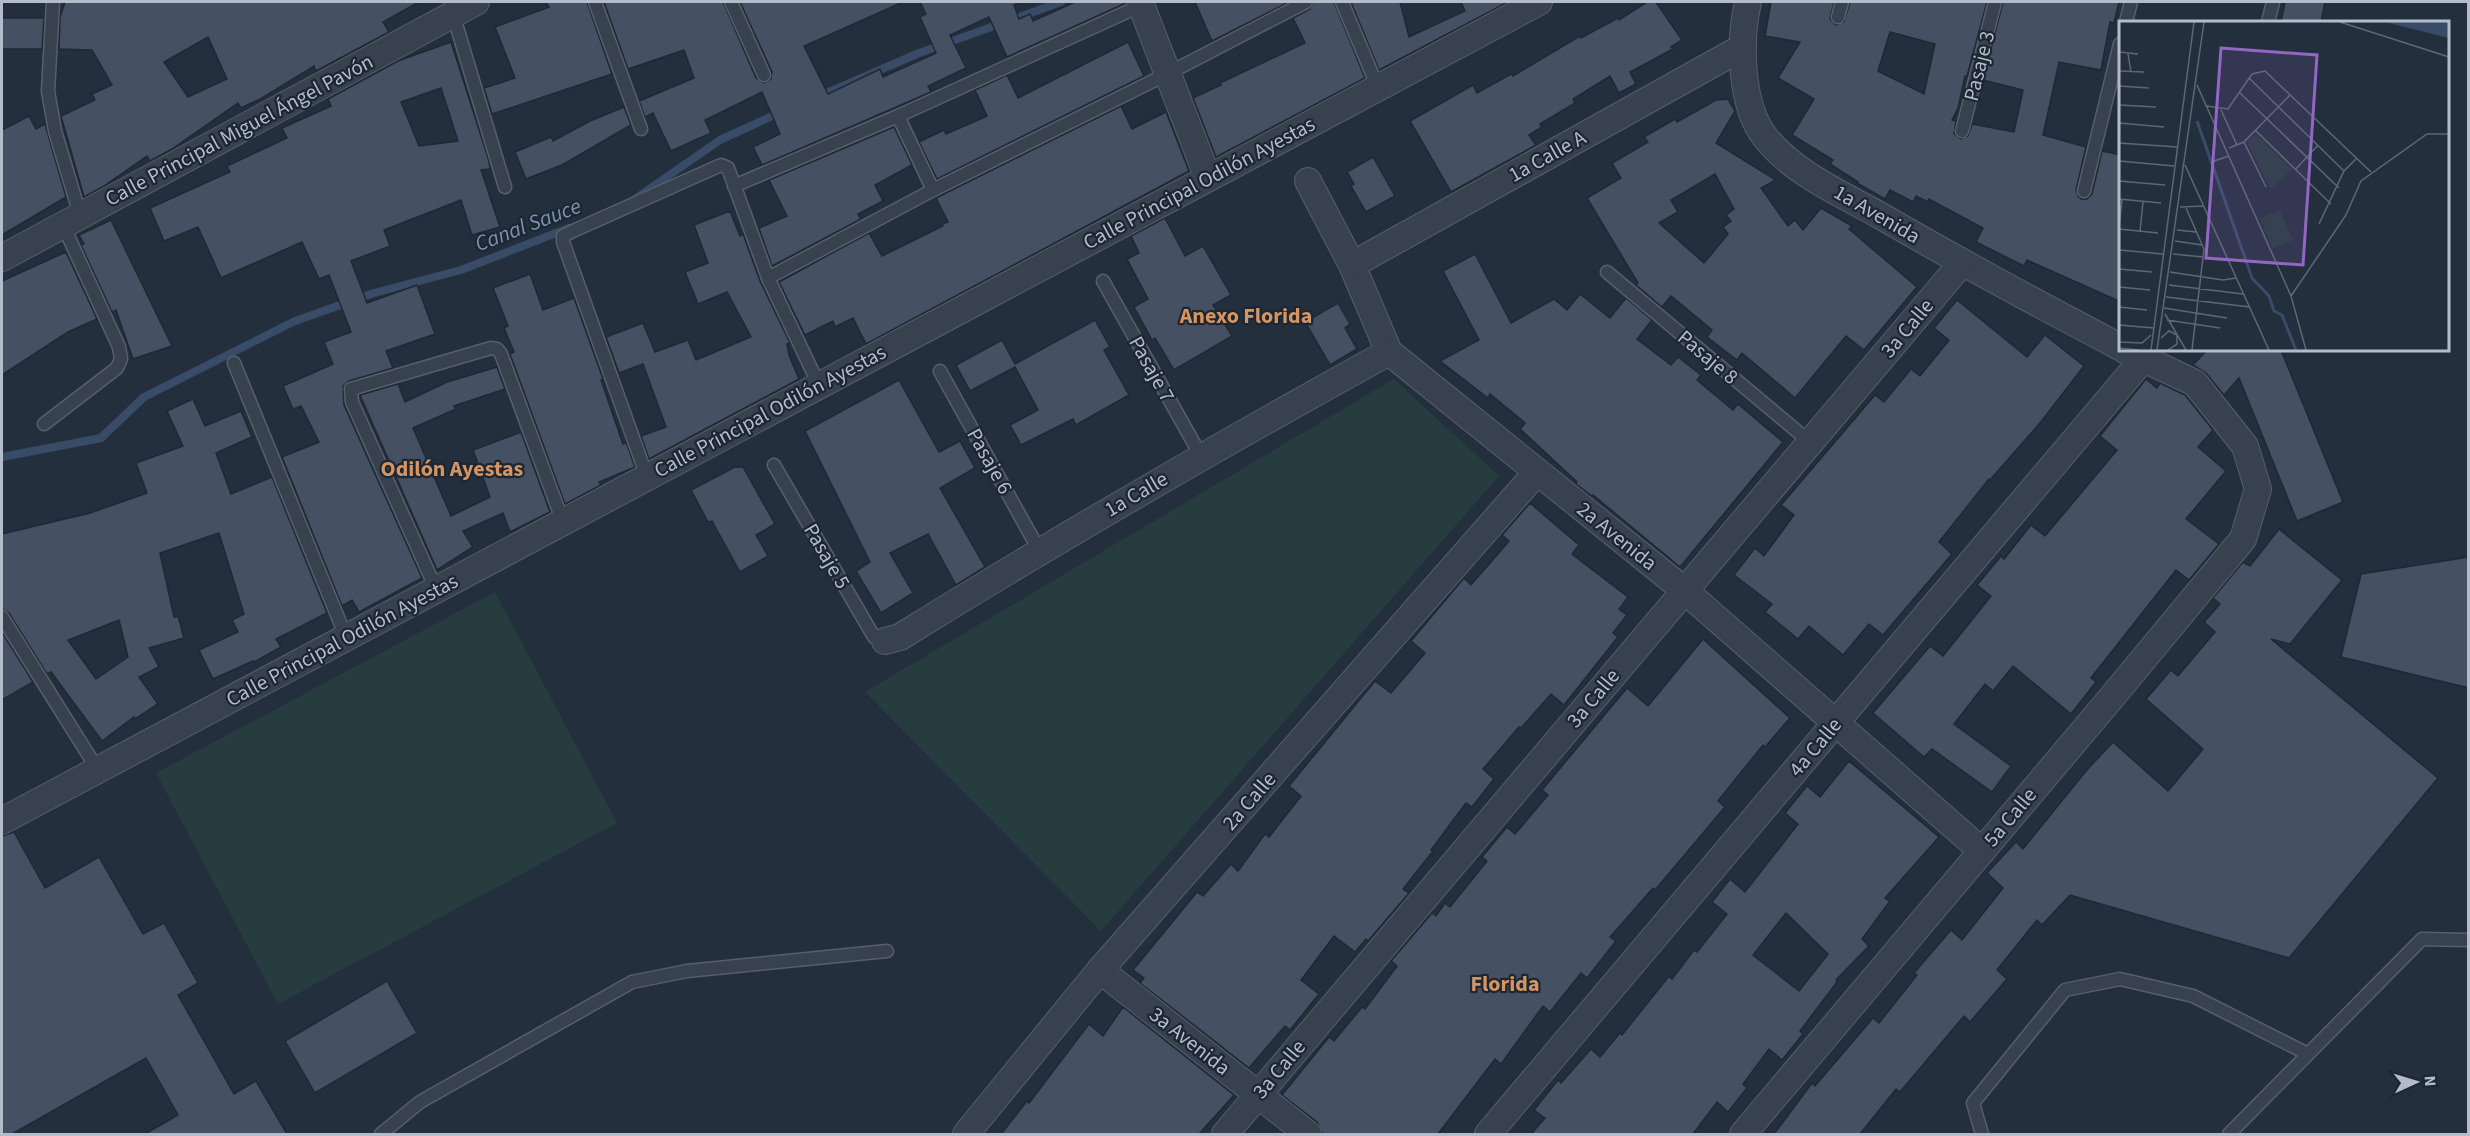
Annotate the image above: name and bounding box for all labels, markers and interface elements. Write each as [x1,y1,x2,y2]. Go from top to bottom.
inset map [2119,21,2449,351]
street label: Pasaje 3 [1956,28,2002,104]
street label: Calle Principal Miguel Ángel Pavón [100,46,378,214]
street label: Calle Principal Odilón Ayestas [1078,109,1321,257]
street label: 1a Calle A [1503,122,1592,190]
street label: 1a Avenida [1828,177,1926,251]
water label: Canal Sauce [470,190,586,260]
street label: 3a Calle [1873,292,1941,364]
district label: Anexo Florida [1179,300,1312,332]
street label: Pasaje 8 [1671,323,1745,391]
street label: Pasaje 7 [1122,331,1182,407]
street label: Calle Principal Odilón Ayestas [649,337,892,485]
street label: Pasaje 6 [960,423,1020,499]
district label: Odilón Ayestas [381,453,524,485]
street label: 1a Calle [1099,464,1173,524]
street label: 2a Avenida [1570,494,1664,578]
street label: Pasaje 5 [796,518,858,594]
street label: Calle Principal Odilón Ayestas [221,566,464,714]
street label: 3a Calle [1559,662,1627,734]
street label: 4a Calle [1781,711,1849,783]
street label: 2a Calle [1215,765,1283,837]
street label: 5a Calle [1976,781,2044,853]
district label: Florida [1470,968,1540,1000]
street label: 3a Avenida [1143,1000,1237,1082]
street label: 3a Calle [1245,1033,1313,1105]
north arrow [2386,1052,2446,1112]
text: N [2419,1075,2441,1087]

